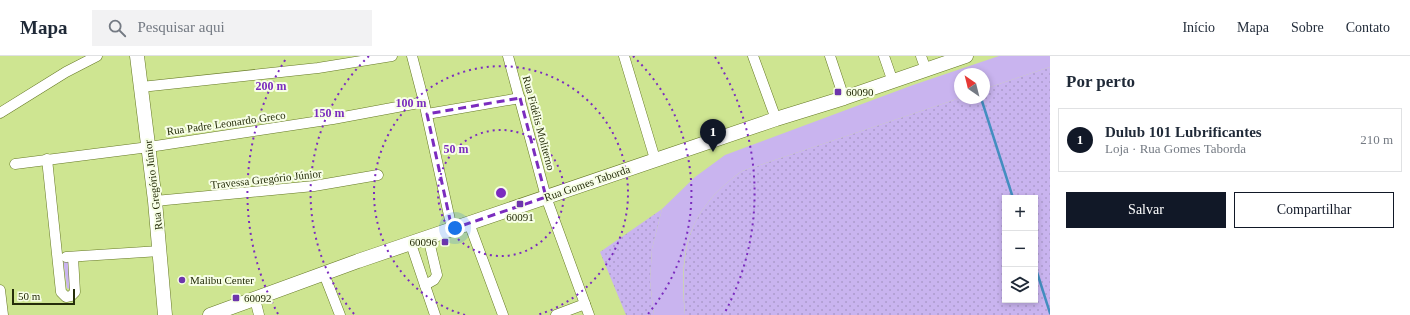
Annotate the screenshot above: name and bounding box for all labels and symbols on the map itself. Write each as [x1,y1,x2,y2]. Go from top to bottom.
north arrow [954,68,990,104]
street label: Rua Fidélis Moliterno [521,75,557,172]
text: 200 m [256,79,287,93]
place label: 60090 [846,86,874,98]
marker: 60090 [833,87,843,97]
text: 100 m [396,96,427,110]
text: 150 m [314,106,345,120]
street label: Rua Padre Leonardo Greco [166,109,287,137]
pin: 1 [700,119,726,152]
street label: Rua Gregório Júnior [141,139,164,231]
text: 50 m [444,142,469,156]
street label: Rua Gomes Taborda [542,163,632,203]
street label: Travessa Gregório Júnior [210,167,322,191]
centre of rings [494,186,508,200]
marker: 60091 [515,199,525,209]
place label: 60091 [506,211,534,223]
your location [445,218,465,238]
place label: 60096 [410,236,438,248]
marker: 60096 [440,237,450,247]
place label: Malibu Center [190,274,254,286]
marker: Malibu Center [177,275,187,285]
scale bar [12,287,75,306]
place label: 60092 [244,292,272,304]
marker: 60092 [231,293,241,303]

